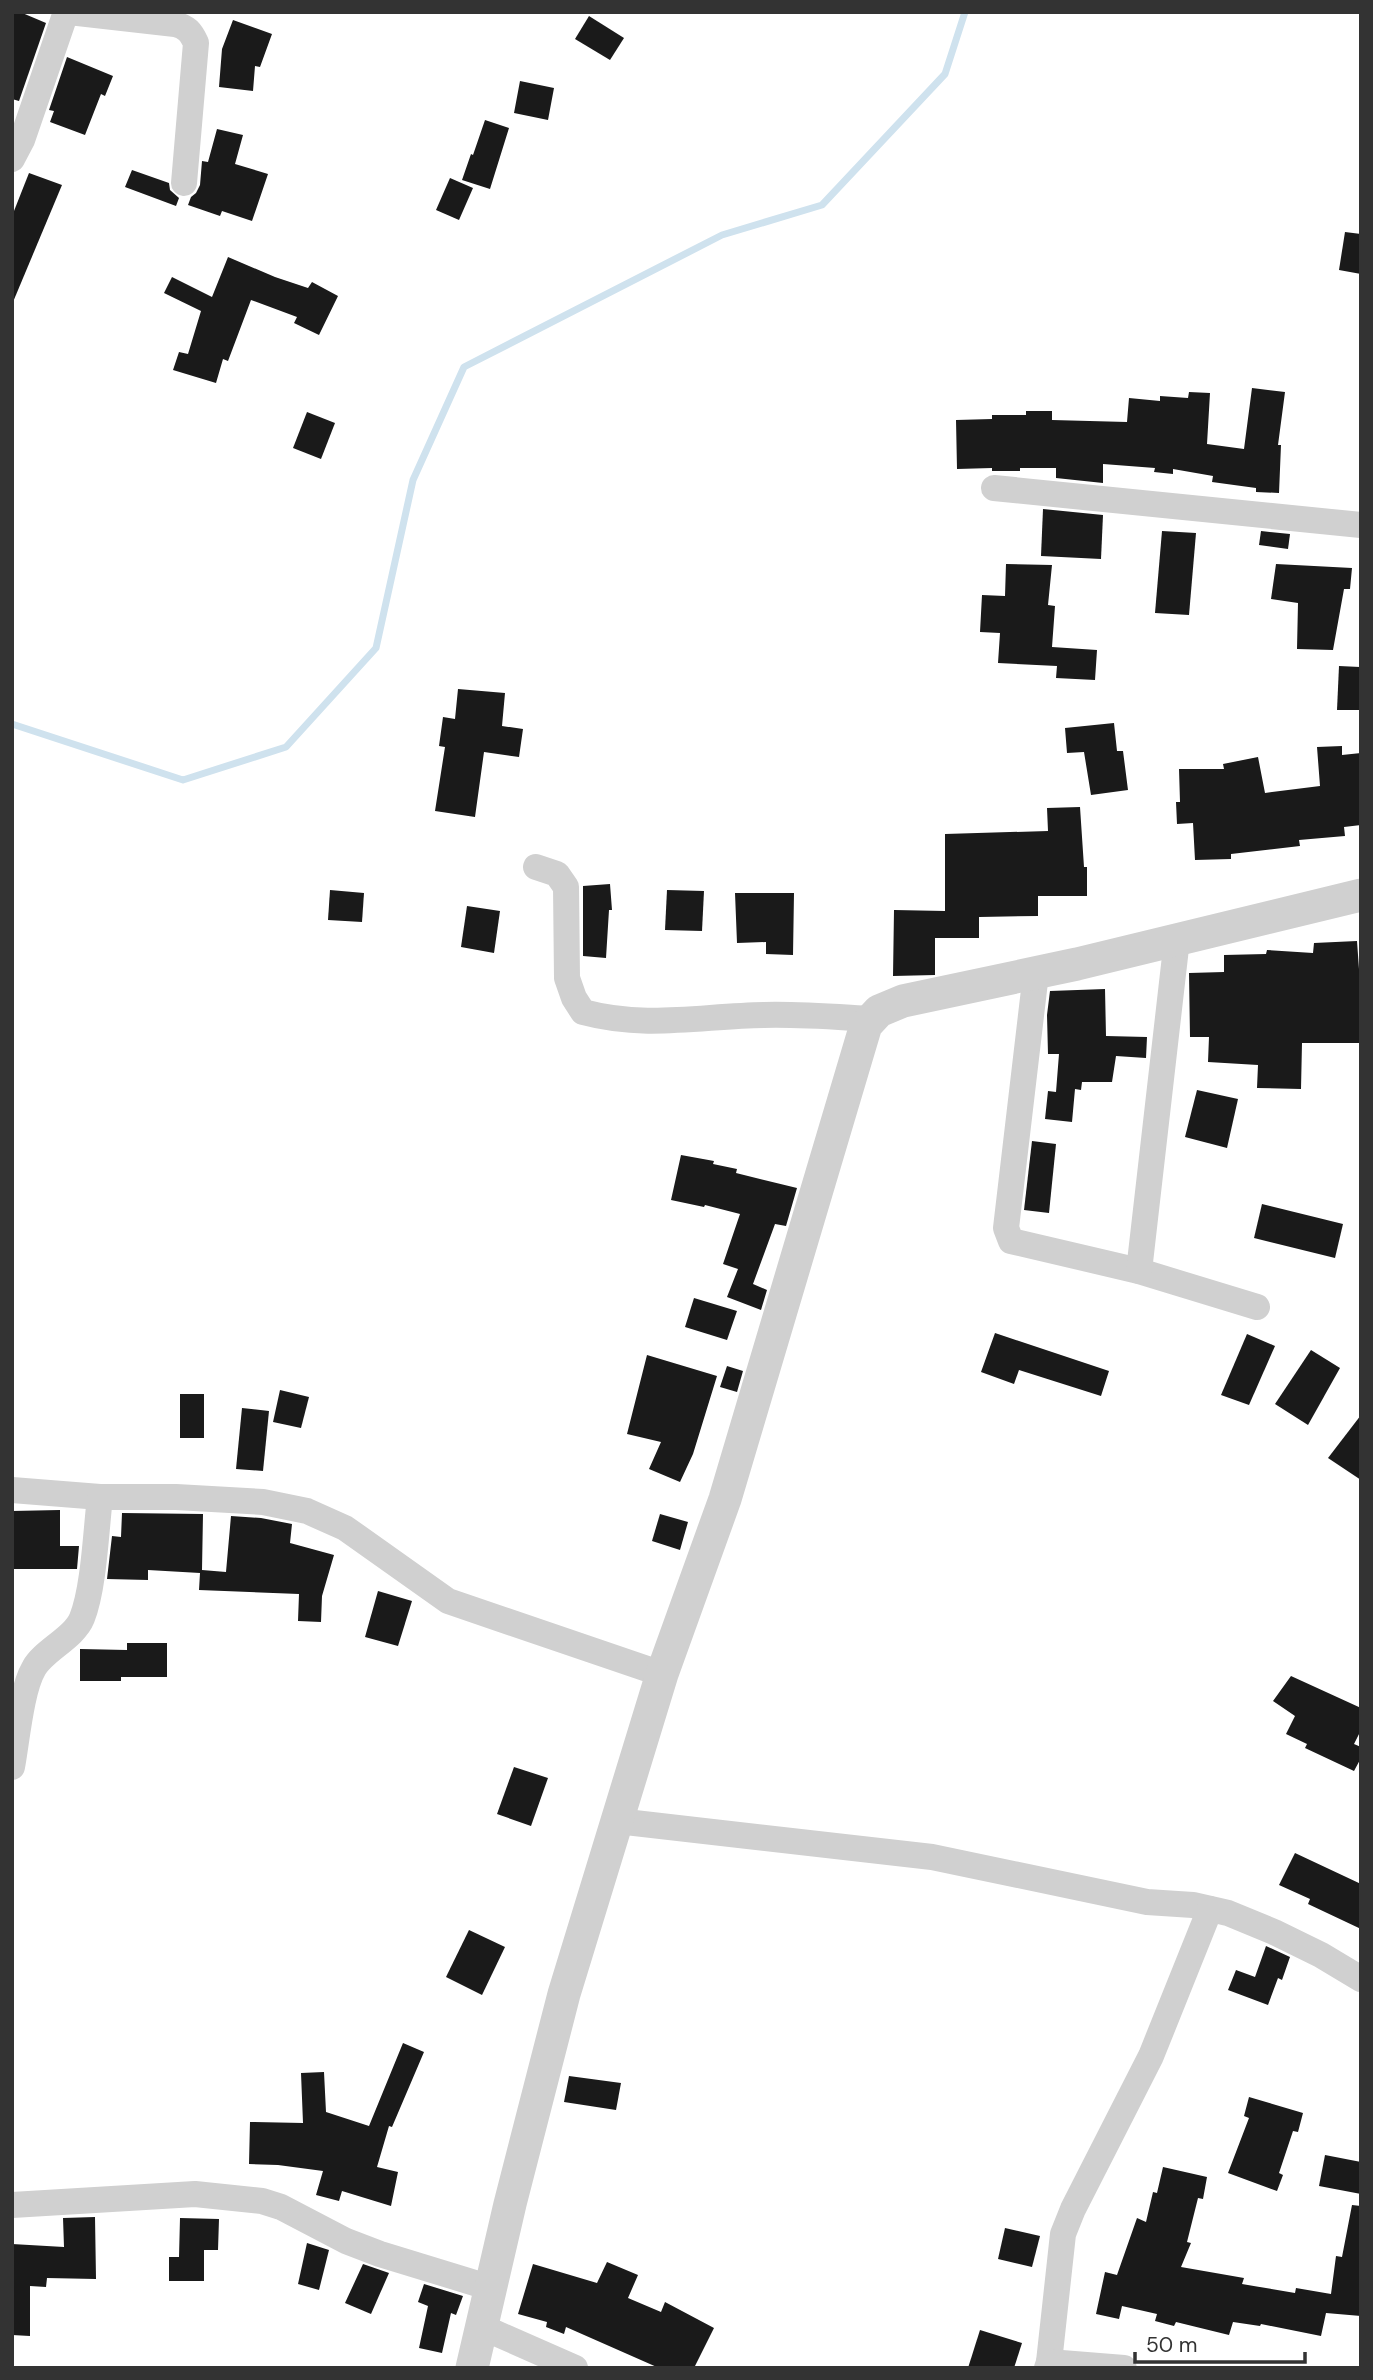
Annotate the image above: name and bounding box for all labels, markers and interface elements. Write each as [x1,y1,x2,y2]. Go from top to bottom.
scale bar [1135,2320,1305,2364]
text: 50 m [1146,2331,1197,2359]

